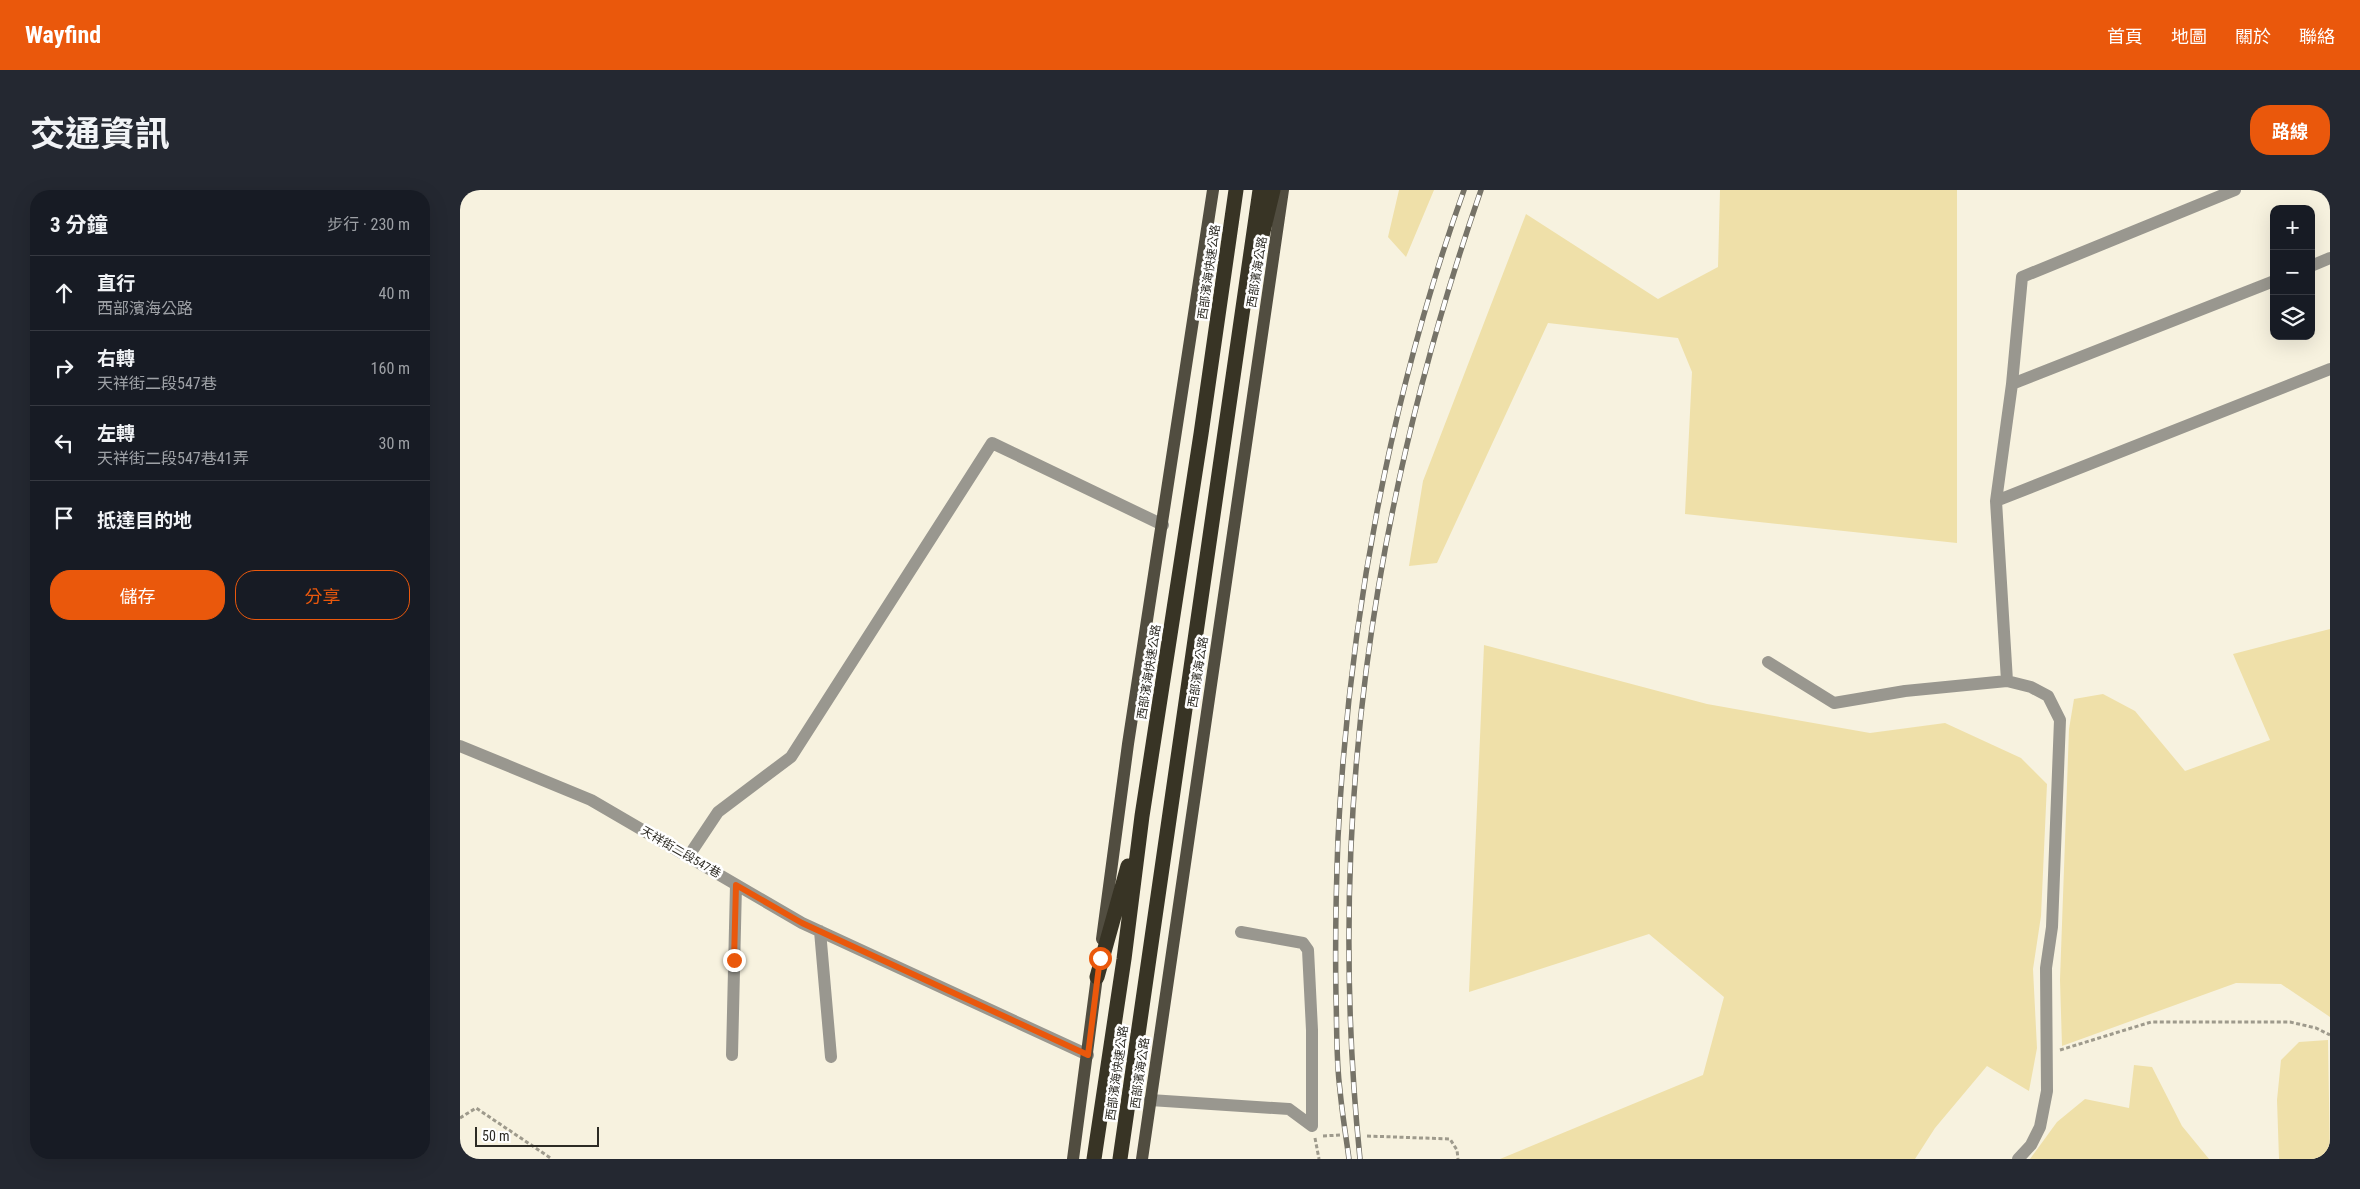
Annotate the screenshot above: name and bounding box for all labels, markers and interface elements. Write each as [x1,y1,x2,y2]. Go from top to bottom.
text: Wayfind [25,21,101,49]
text: 首頁 [2107,26,2143,47]
text: 地圖 [2171,26,2207,47]
text: 關於 [2235,26,2271,47]
text: 聯絡 [2299,26,2335,47]
button: 路線 [2250,105,2330,155]
text: 交通資訊 [30,114,170,155]
map controls [2270,205,2315,340]
button: + [2270,205,2315,250]
text: 3 分鐘 [50,213,107,237]
text: 步行 · 230 m [327,215,410,234]
street label: 西部濱海快速公路 [1195,223,1223,321]
street label: 西部濱海公路 [1244,235,1270,309]
button: − [2270,250,2315,295]
text: 直行 [97,272,135,295]
icon: ahead [50,279,78,307]
text: 40 m [378,284,410,303]
button: layers [2270,295,2315,340]
text: 西部濱海公路 [97,299,193,318]
text: 右轉 [97,347,135,370]
icon: right [50,354,78,382]
text: 160 m [371,359,410,378]
text: 天祥街二段547巷 [97,374,217,393]
text: 左轉 [97,422,135,445]
icon: left [50,429,78,457]
text: 30 m [378,434,410,453]
text: 天祥街二段547巷41弄 [97,449,249,468]
icon: arrive [50,504,78,532]
text: 抵達目的地 [97,509,192,532]
button: 儲存 [50,570,225,620]
button: 分享 [235,570,410,620]
street label: 西部濱海快速公路 [1135,623,1163,721]
street label: 西部濱海公路 [1185,635,1211,709]
street label: 天祥街二段547巷 [639,823,723,881]
route start [1089,947,1112,970]
route end [723,949,746,972]
street label: 西部濱海快速公路 [1103,1024,1131,1122]
street label: 西部濱海公路 [1128,1036,1152,1110]
scale bar [475,1124,599,1147]
text: 50 m [482,1128,510,1144]

